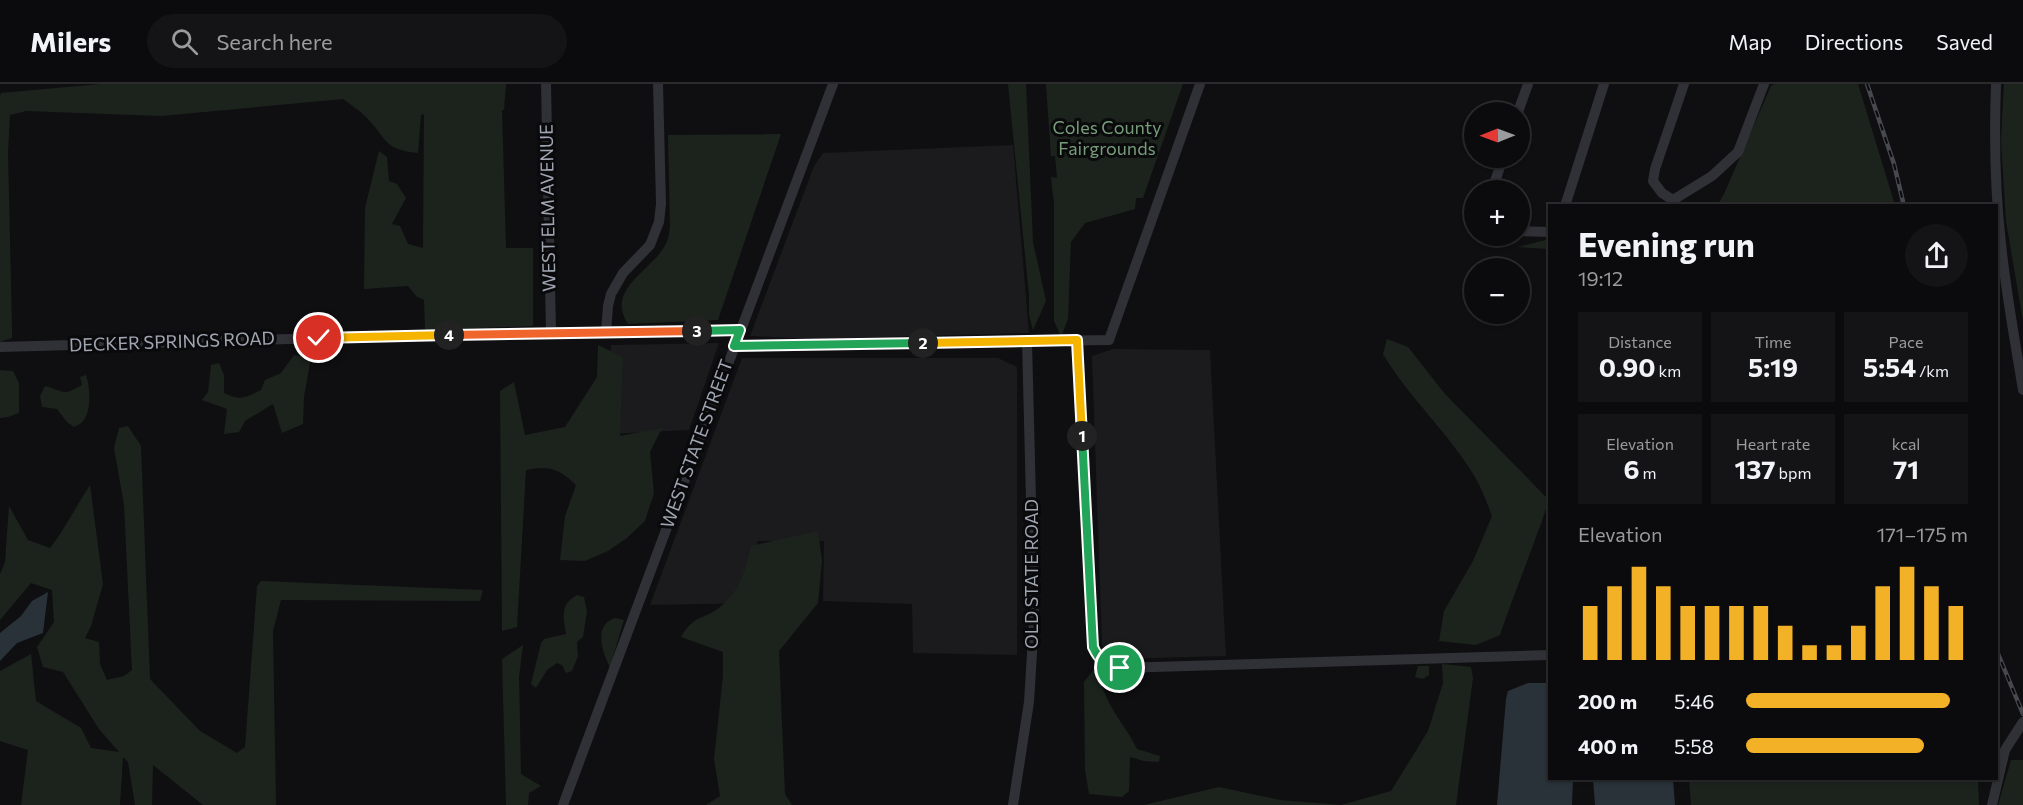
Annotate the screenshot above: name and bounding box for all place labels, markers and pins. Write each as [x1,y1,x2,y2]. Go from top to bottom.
pin [293,312,344,363]
pin: 3 [682,316,712,346]
pin: 4 [434,320,464,350]
pin: 2 [908,328,938,358]
pin: 1 [1067,421,1097,451]
pin [1094,642,1145,693]

